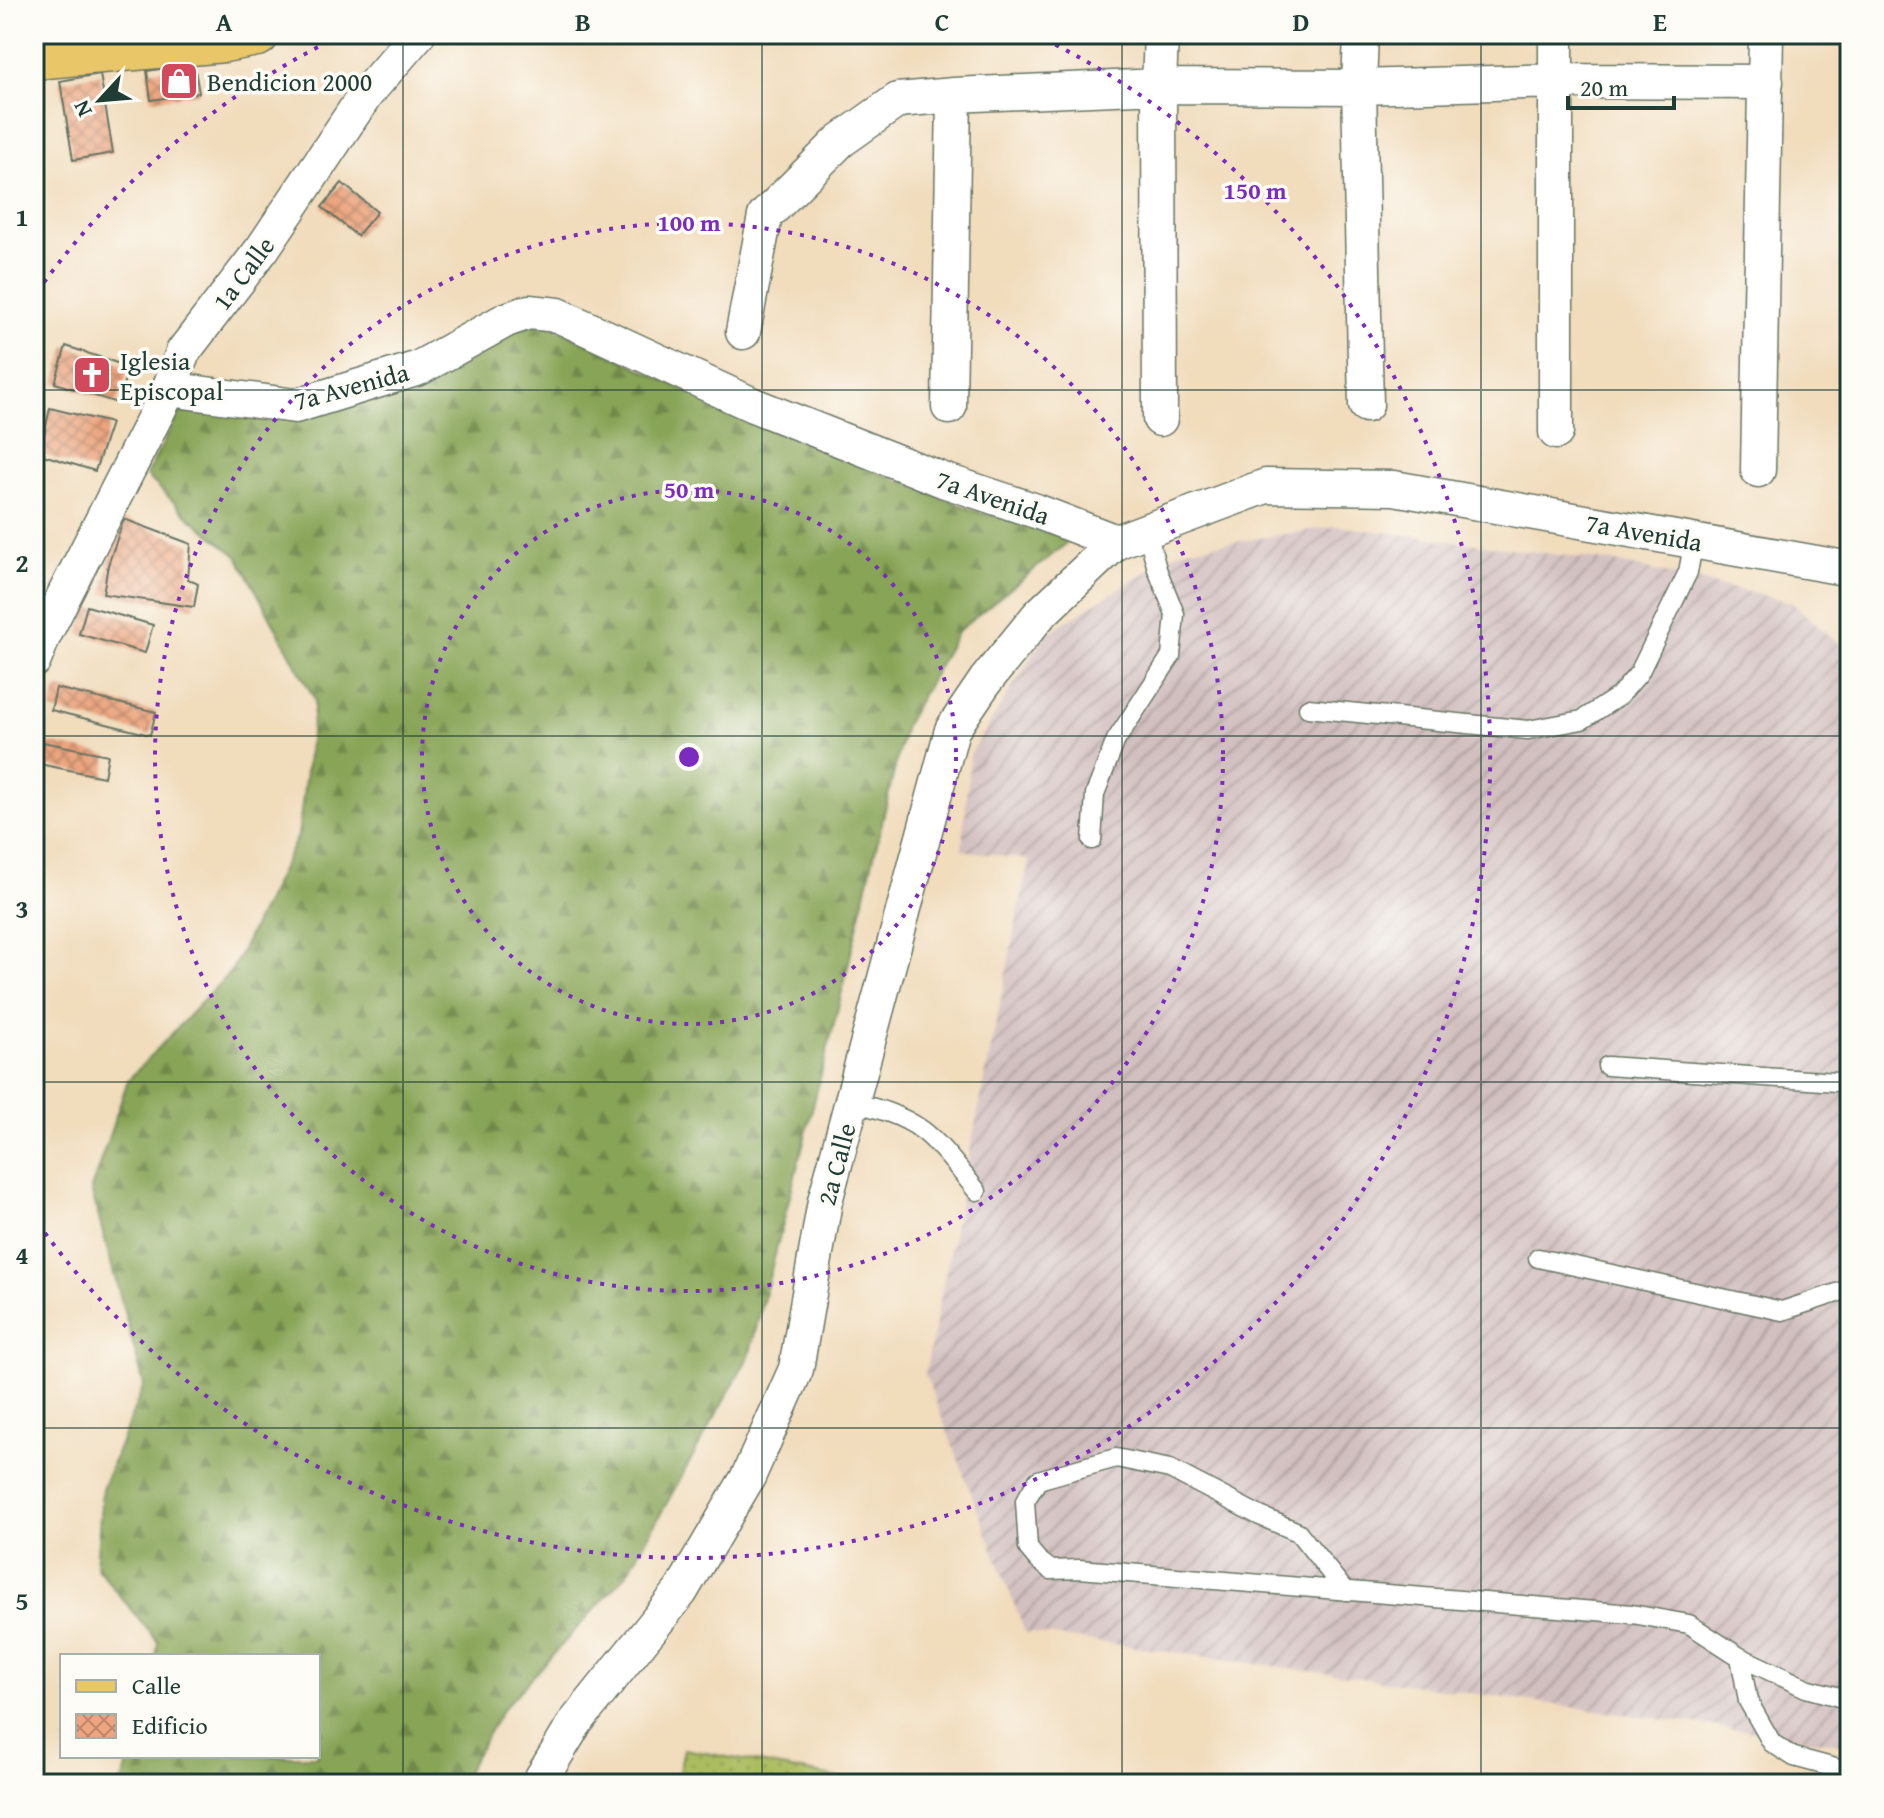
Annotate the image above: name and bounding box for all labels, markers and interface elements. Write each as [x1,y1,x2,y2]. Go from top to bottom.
text: A [216,2,233,41]
text: B [575,2,591,41]
text: C [935,2,949,41]
text: D [1293,2,1309,41]
text: E [1653,2,1667,41]
north arrow [60,60,140,140]
shop icon: Bendicion 2000 [158,60,200,102]
scale bar [1568,60,1674,110]
place label: Bendicion 2000 [207,62,372,101]
text: 20 m [1580,70,1628,105]
text: N [64,95,100,122]
text: 150 m [1223,173,1287,208]
text: 1 [15,197,29,236]
text: 100 m [657,205,721,240]
street label: 1a Calle [202,228,284,318]
place label: Iglesia Episcopal [120,341,223,410]
street label: 7a Avenida [289,352,414,420]
church icon: Iglesia Episcopal [71,354,113,396]
street label: 7a Avenida [931,459,1056,535]
text: 50 m [664,472,715,507]
street label: 7a Avenida [1583,503,1706,562]
text: 2 [15,543,29,582]
centre of rings [675,743,703,771]
text: 3 [15,889,29,928]
street label: 2a Calle [806,1118,866,1210]
text: 4 [15,1235,29,1274]
text: 5 [15,1581,29,1620]
legend [60,1654,320,1758]
text: Calle [132,1668,181,1703]
text: Edificio [132,1708,208,1743]

